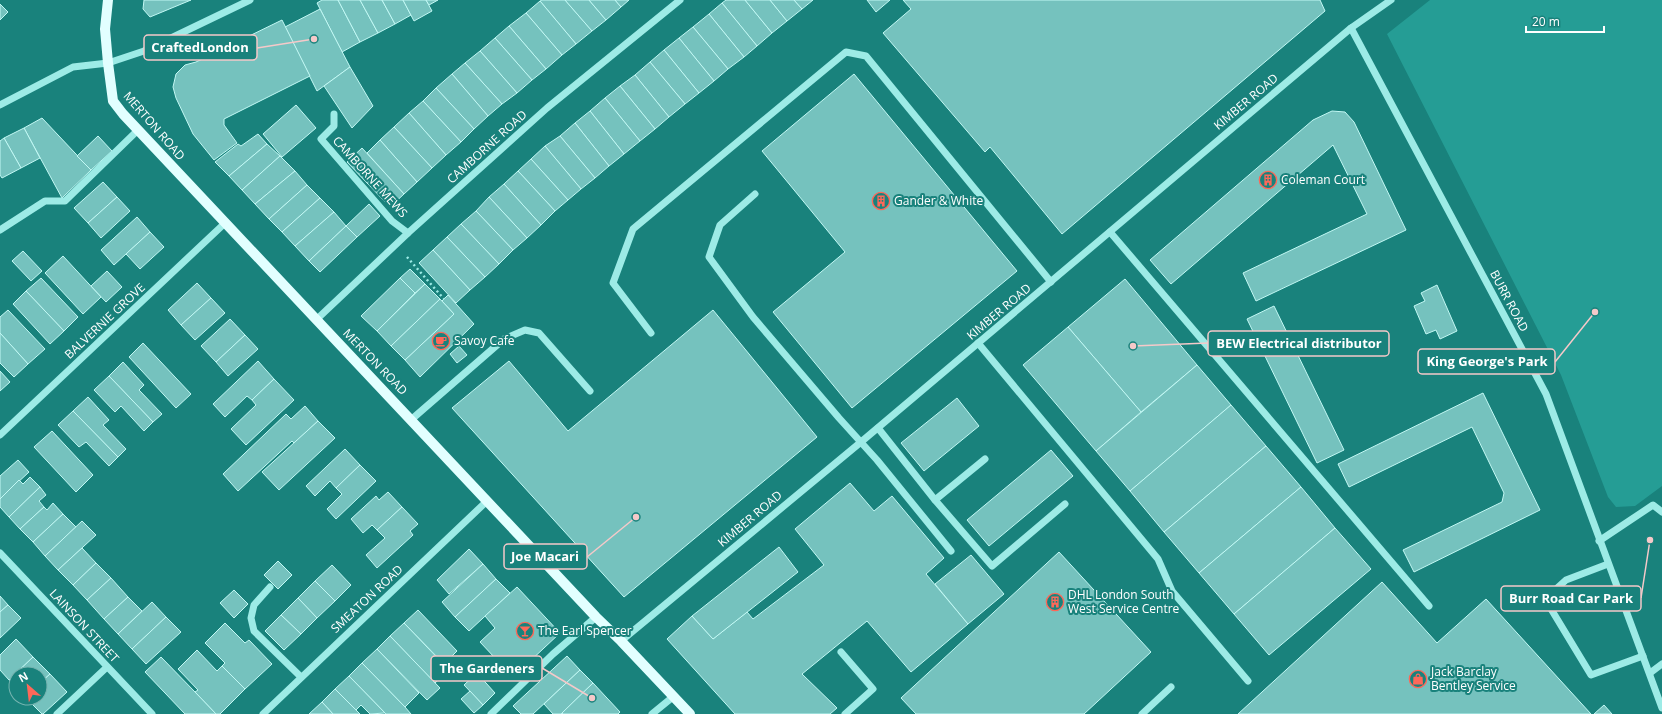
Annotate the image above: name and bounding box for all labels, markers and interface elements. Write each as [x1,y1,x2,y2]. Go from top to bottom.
scale bar [1526,8,1604,34]
text: 20 m [1532,13,1560,30]
callout: CraftedLondon [144,35,257,60]
text: CraftedLondon [151,38,249,56]
street label: KIMBER ROAD [1210,70,1282,134]
street label: MERTON ROAD [120,88,189,164]
street label: CAMBORNE ROAD [443,106,530,187]
street label: CAMBORNE MEWS [329,132,412,221]
building icon: Coleman Court [1258,170,1278,190]
place label: Coleman Court [1281,171,1365,188]
building icon: Gander & White [871,191,891,211]
place label: Gander & White [894,192,983,209]
street label: BURR ROAD [1486,267,1533,335]
street label: BALVERNIE GROVE [61,279,149,362]
street label: KIMBER ROAD [963,280,1035,344]
street label: MERTON ROAD [339,325,411,398]
cafe icon: Savoy Cafe [431,331,451,351]
callout: BEW Electrical distributor [1208,331,1389,356]
place label: Savoy Cafe [454,332,515,349]
text: BEW Electrical distributor [1216,334,1382,352]
callout: King George's Park [1418,349,1555,374]
text: King George's Park [1426,352,1549,370]
street label: KIMBER ROAD [714,487,786,551]
callout: Joe Macari [504,544,587,569]
text: Joe Macari [510,547,579,565]
street label: SMEATON ROAD [327,561,406,636]
street label: LAINSON STREET [46,585,123,666]
place label: DHL London South West Service Centre [1068,586,1180,617]
callout: Burr Road Car Park [1501,586,1641,611]
text: Burr Road Car Park [1509,589,1634,607]
building icon: DHL London South West Service Centre [1045,592,1065,612]
bar icon: The Earl Spencer [515,621,535,641]
place label: The Earl Spencer [538,622,632,639]
callout: The Gardeners [431,656,542,681]
text: The Gardeners [440,659,534,677]
place label: Jack Barclay Bentley Service [1430,663,1516,694]
north arrow [8,666,48,706]
text: N [16,668,31,685]
shop icon: Jack Barclay Bentley Service [1408,669,1428,689]

